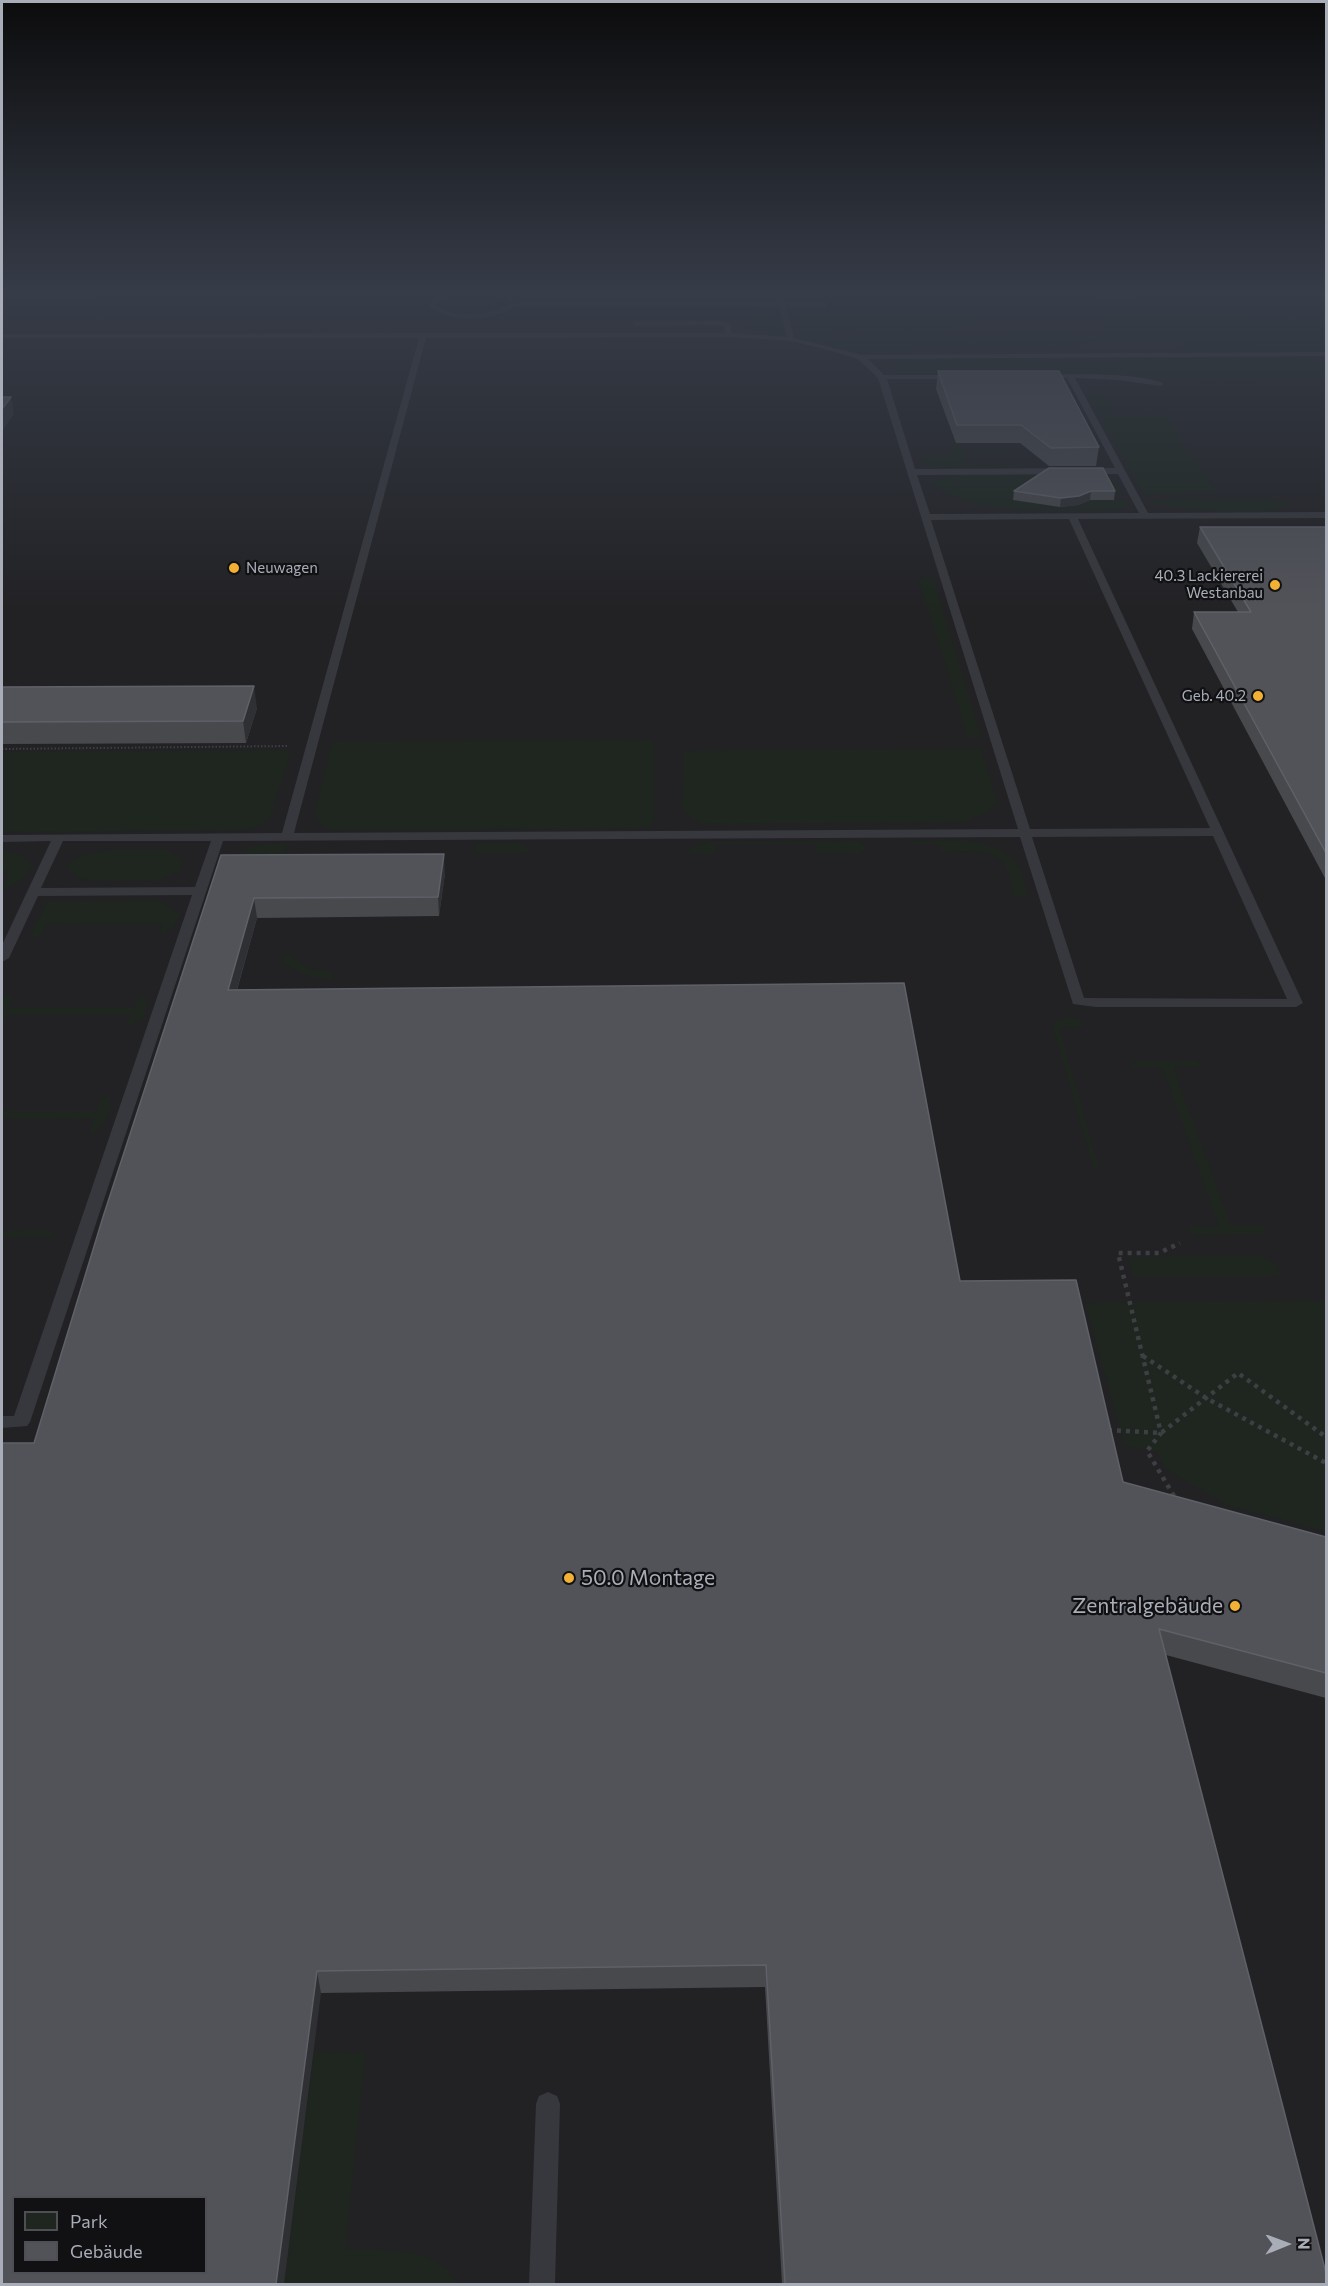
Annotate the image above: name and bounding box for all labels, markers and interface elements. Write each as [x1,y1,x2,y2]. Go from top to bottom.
place label: Neuwagen [246,559,318,577]
marker: Neuwagen [227,561,241,575]
place label: 40.3 Lackiererei Westanbau [1155,567,1263,602]
marker: 40.3 Lackiererei Westanbau [1268,578,1282,592]
place label: Geb. 40.2 [1182,687,1246,705]
marker: Geb. 40.2 [1251,689,1265,703]
place label: 50.0 Montage [581,1565,715,1591]
marker: 50.0 Montage [562,1571,576,1585]
place label: Zentralgebäude [1072,1593,1223,1619]
marker: Zentralgebäude [1228,1599,1242,1613]
legend [12,2196,207,2274]
text: Park [70,2210,108,2232]
north arrow [1256,2214,1316,2274]
text: N [1295,2238,1314,2250]
text: Gebäude [70,2240,143,2262]

